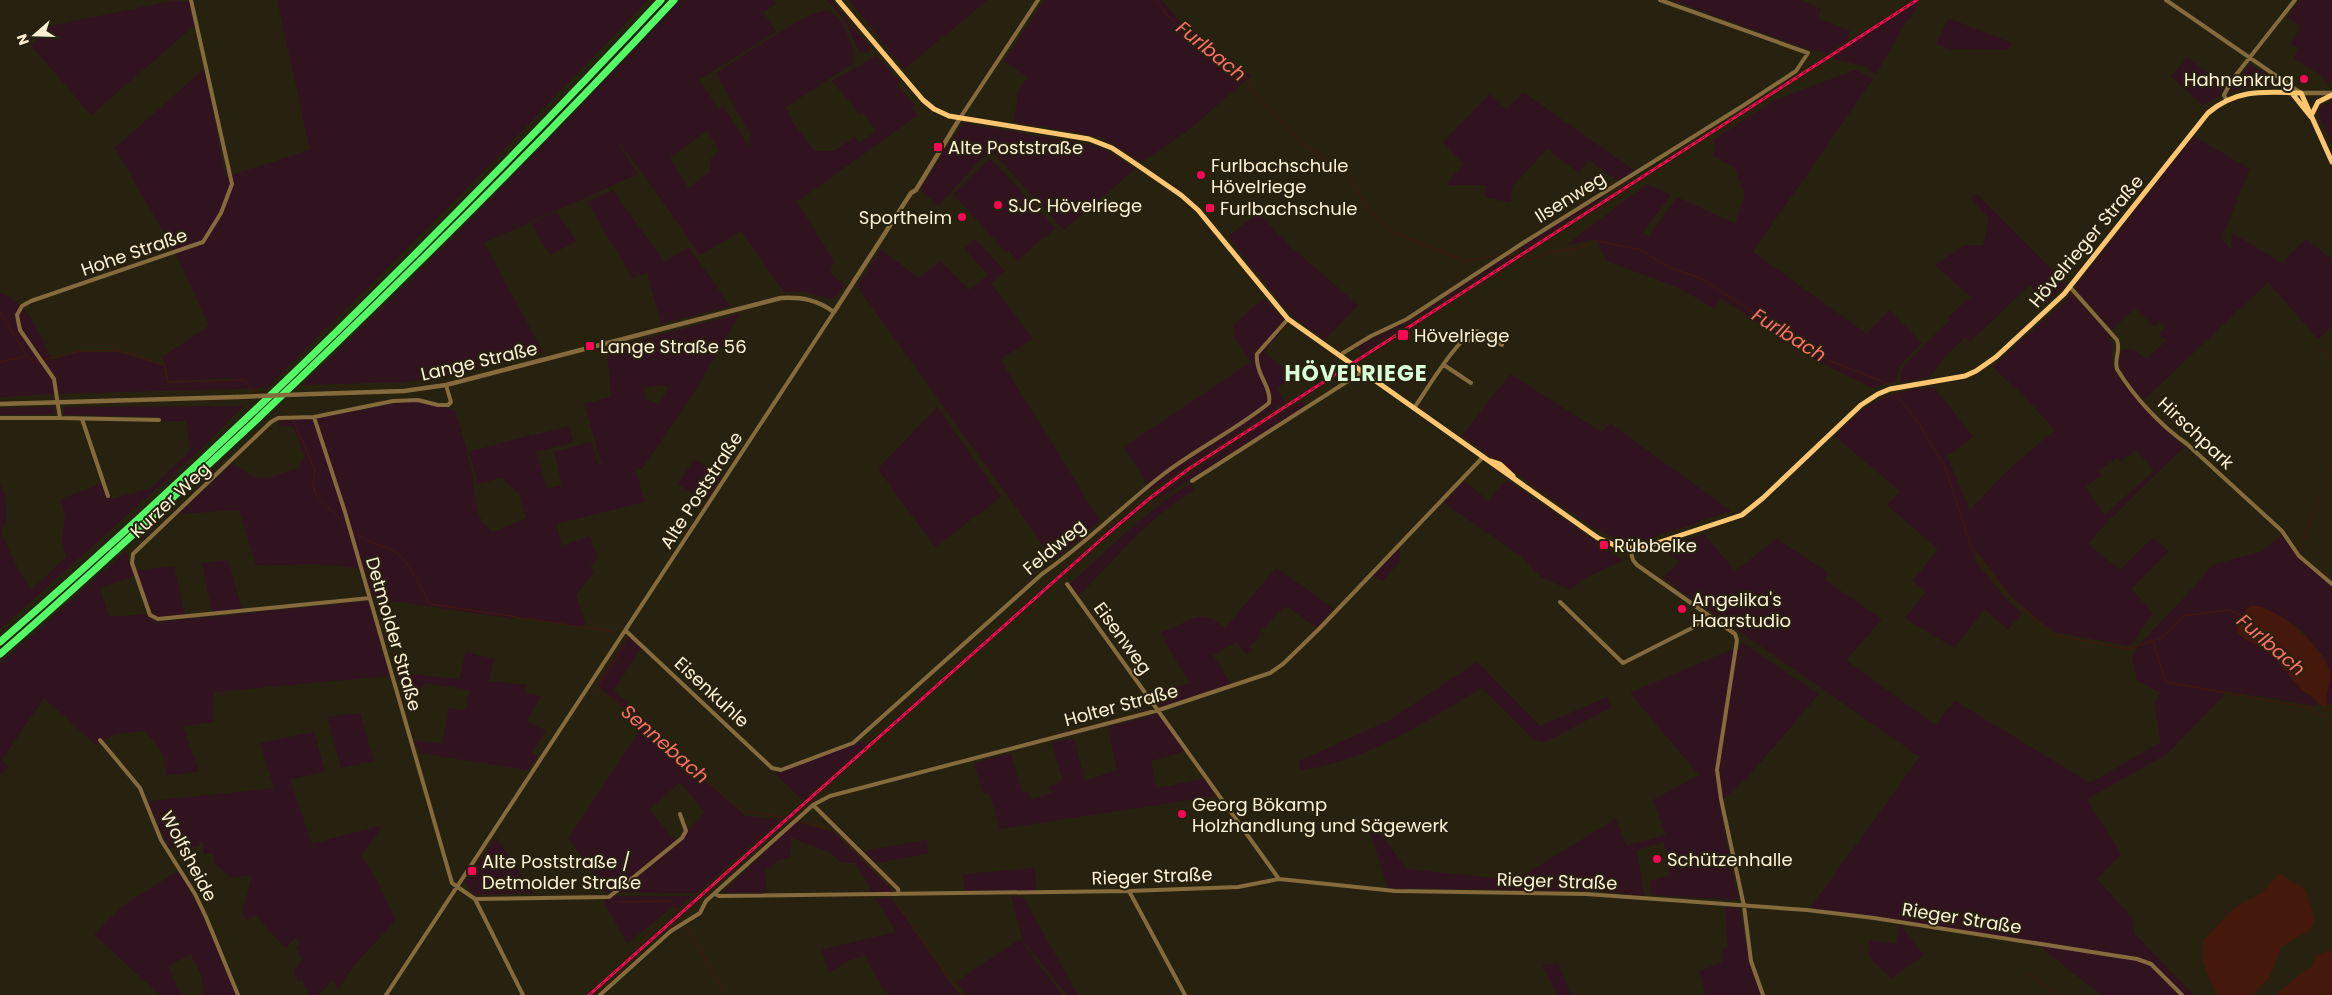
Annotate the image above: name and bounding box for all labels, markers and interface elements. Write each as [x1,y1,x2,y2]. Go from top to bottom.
north arrow [10,10,60,60]
water label: Furlbach [1170,14,1252,88]
text: N [12,31,34,48]
place label: Hahnenkrug [2184,67,2294,92]
marker: Hahnenkrug [2298,73,2310,85]
place label: Alte Poststraße [948,135,1083,160]
marker: Alte Poststraße [932,141,944,153]
place label: Furlbachschule Hövelriege [1211,153,1348,199]
street label: Ilsenweg [1530,165,1610,229]
marker: Furlbachschule Hövelriege [1195,169,1207,181]
street label: Hövelrieger Straße [2023,169,2149,313]
place label: SJC Hövelriege [1008,193,1142,218]
place label: Furlbachschule [1220,196,1357,221]
marker: SJC Hövelriege [992,199,1004,211]
marker: Furlbachschule [1204,202,1216,214]
place label: Sportheim [859,205,952,230]
marker: Sportheim [956,211,968,223]
street label: Hohe Straße [78,222,190,282]
water label: Furlbach [1747,302,1831,368]
place label: Hövelriege [1414,323,1509,348]
marker: Hövelriege [1396,328,1410,342]
place label: Lange Straße 56 [600,334,747,359]
street label: Lange Straße [418,335,540,387]
marker: Lange Straße 56 [584,340,596,352]
district label: HÖVELRIEGE [1284,358,1428,389]
street label: Hirschpark [2152,391,2240,475]
street label: Alte Poststraße [654,426,748,554]
street label: Kurzer Weg [125,456,215,544]
street label: Feldweg [1017,513,1091,581]
place label: Rübbelke [1614,533,1697,558]
marker: Rübbelke [1598,539,1610,551]
street label: Detmolder Straße [360,554,428,714]
place label: Angelika's Haarstudio [1692,587,1791,633]
street label: Eisenweg [1088,597,1158,679]
marker: Angelika's Haarstudio [1676,603,1688,615]
water label: Furlbach [2231,608,2311,682]
street label: Eisenkuhle [669,651,755,733]
street label: Holter Straße [1061,678,1181,732]
water label: Sennebach [615,698,715,790]
place label: Georg Bökamp Holzhandlung und Sägewerk [1192,792,1449,838]
street label: Wolfsheide [155,806,223,906]
marker: Georg Bökamp Holzhandlung und Sägewerk [1176,808,1188,820]
place label: Schützenhalle [1667,847,1793,872]
place label: Alte Poststraße / Detmolder Straße [482,849,641,895]
marker: Schützenhalle [1651,853,1663,865]
street label: Rieger Straße [1091,861,1213,891]
marker: Alte Poststraße / Detmolder Straße [466,865,478,877]
street label: Rieger Straße [1496,866,1618,896]
street label: Rieger Straße [1900,896,2024,940]

